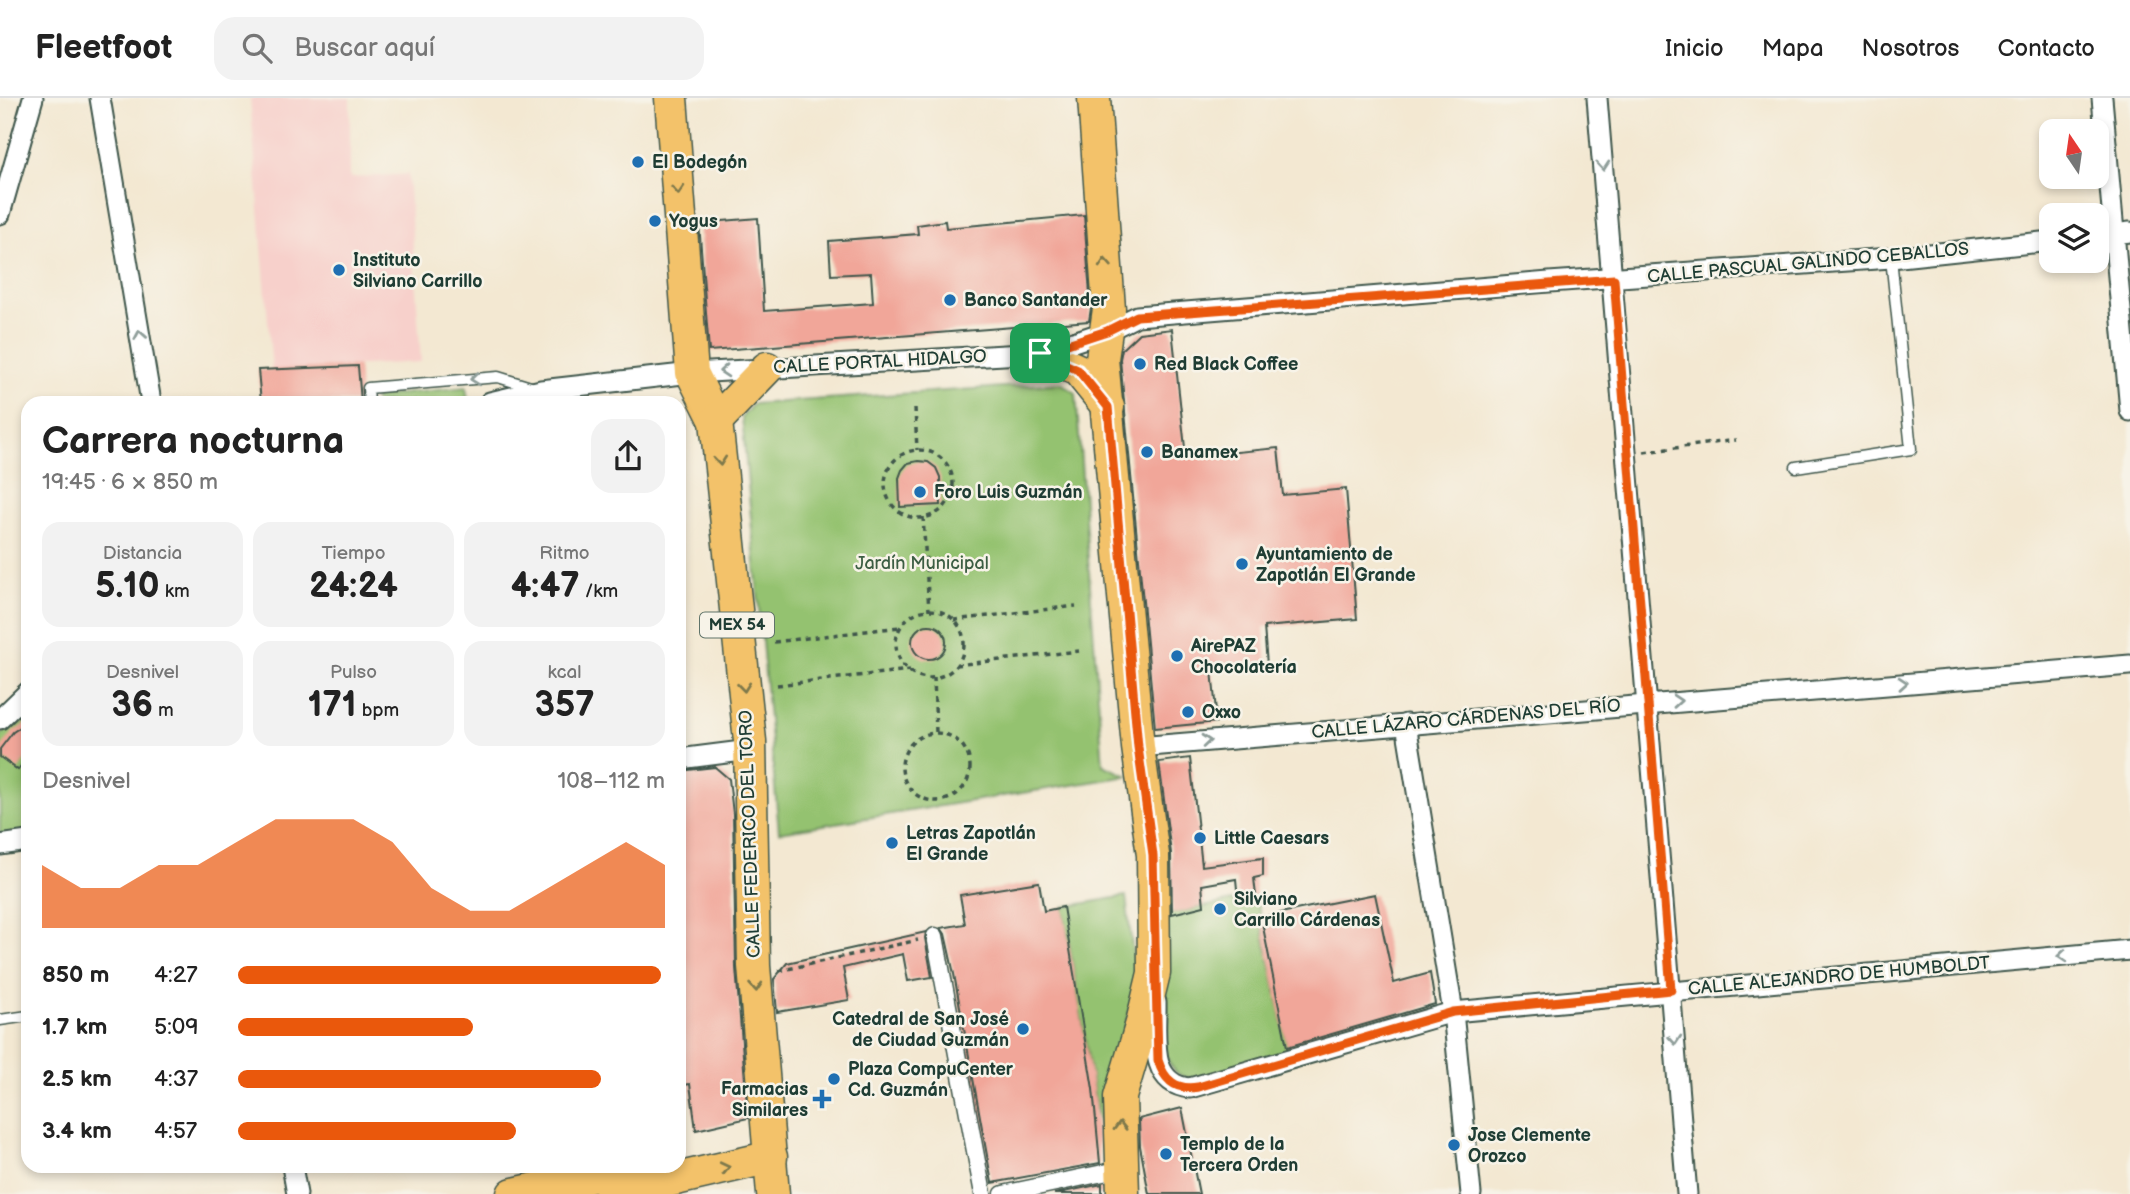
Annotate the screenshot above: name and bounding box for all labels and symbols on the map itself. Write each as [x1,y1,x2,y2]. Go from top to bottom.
north arrow [2039,119,2109,189]
place label: El Bodegón [652,152,747,173]
marker: El Bodegón [630,154,646,170]
one-way arrow [1596,160,1611,172]
one-way arrow [670,185,685,196]
place label: Yogus [669,211,718,232]
marker: Yogus [647,213,663,229]
street label: CALLE PASCUAL GALINDO CEBALLOS [1646,238,1970,288]
place label: Instituto Silviano Carrillo [353,250,483,292]
one-way arrow [1098,257,1113,268]
marker: Instituto Silviano Carrillo [331,262,347,278]
place label: Banco Santander [964,290,1108,311]
marker: Banco Santander [942,292,958,308]
pin [1010,323,1070,383]
one-way arrow [134,329,149,341]
street label: CALLE PORTAL HIDALGO [773,346,987,378]
place label: Red Black Coffee [1154,354,1298,375]
marker: Red Black Coffee [1132,356,1148,372]
one-way arrow [718,363,729,378]
one-way arrow [469,371,480,386]
place label: Banamex [1161,442,1238,463]
marker: Banamex [1139,444,1155,460]
one-way arrow [712,455,727,466]
place label: Foro Luis Guzmán [934,482,1083,503]
marker: Foro Luis Guzmán [912,484,928,500]
place label: Ayuntamiento de Zapotlán El Grande [1255,544,1416,586]
park label: Jardín Municipal [855,553,989,574]
marker: Ayuntamiento de Zapotlán El Grande [1234,556,1250,572]
road number: MEX 54 [700,612,774,638]
place label: AirePAZ Chocolatería [1190,636,1297,678]
marker: AirePAZ Chocolatería [1169,648,1185,664]
one-way arrow [1898,676,1909,691]
one-way arrow [736,682,751,693]
street label: CALLE LÁZARO CÁRDENAS DEL RÍO [1310,693,1622,743]
one-way arrow [1671,694,1682,709]
place label: Oxxo [1202,702,1241,723]
marker: Oxxo [1180,704,1196,720]
street label: CALLE FEDERICO DEL TORO [735,710,765,958]
one-way arrow [1201,734,1212,749]
place label: Letras Zapotlán El Grande [906,823,1036,865]
place label: Little Caesars [1214,828,1329,849]
marker: Little Caesars [1192,830,1208,846]
marker: Letras Zapotlán El Grande [884,835,900,851]
place label: Silviano Carrillo Cárdenas [1234,889,1380,931]
marker: Silviano Carrillo Cárdenas [1212,901,1228,917]
one-way arrow [2056,948,2067,963]
street label: CALLE ALEJANDRO DE HUMBOLDT [1687,952,1991,1000]
one-way arrow [748,982,763,993]
place label: Catedral de San José de Ciudad Guzmán [832,1009,1009,1051]
marker: Catedral de San José de Ciudad Guzmán [1015,1021,1031,1037]
one-way arrow [1667,1035,1682,1046]
place label: Plaza CompuCenter Cd. Guzmán [848,1059,1014,1101]
marker: Plaza CompuCenter Cd. Guzmán [826,1071,842,1087]
place label: Farmacias Similares [721,1079,808,1121]
marker: Farmacias Similares [814,1091,830,1107]
one-way arrow [1113,1120,1128,1131]
place label: Jose Clemente Orozco [1468,1125,1591,1167]
place label: Templo de la Tercera Orden [1180,1134,1298,1176]
marker: Jose Clemente Orozco [1446,1137,1462,1153]
marker: Templo de la Tercera Orden [1158,1146,1174,1162]
one-way arrow [719,1161,731,1176]

